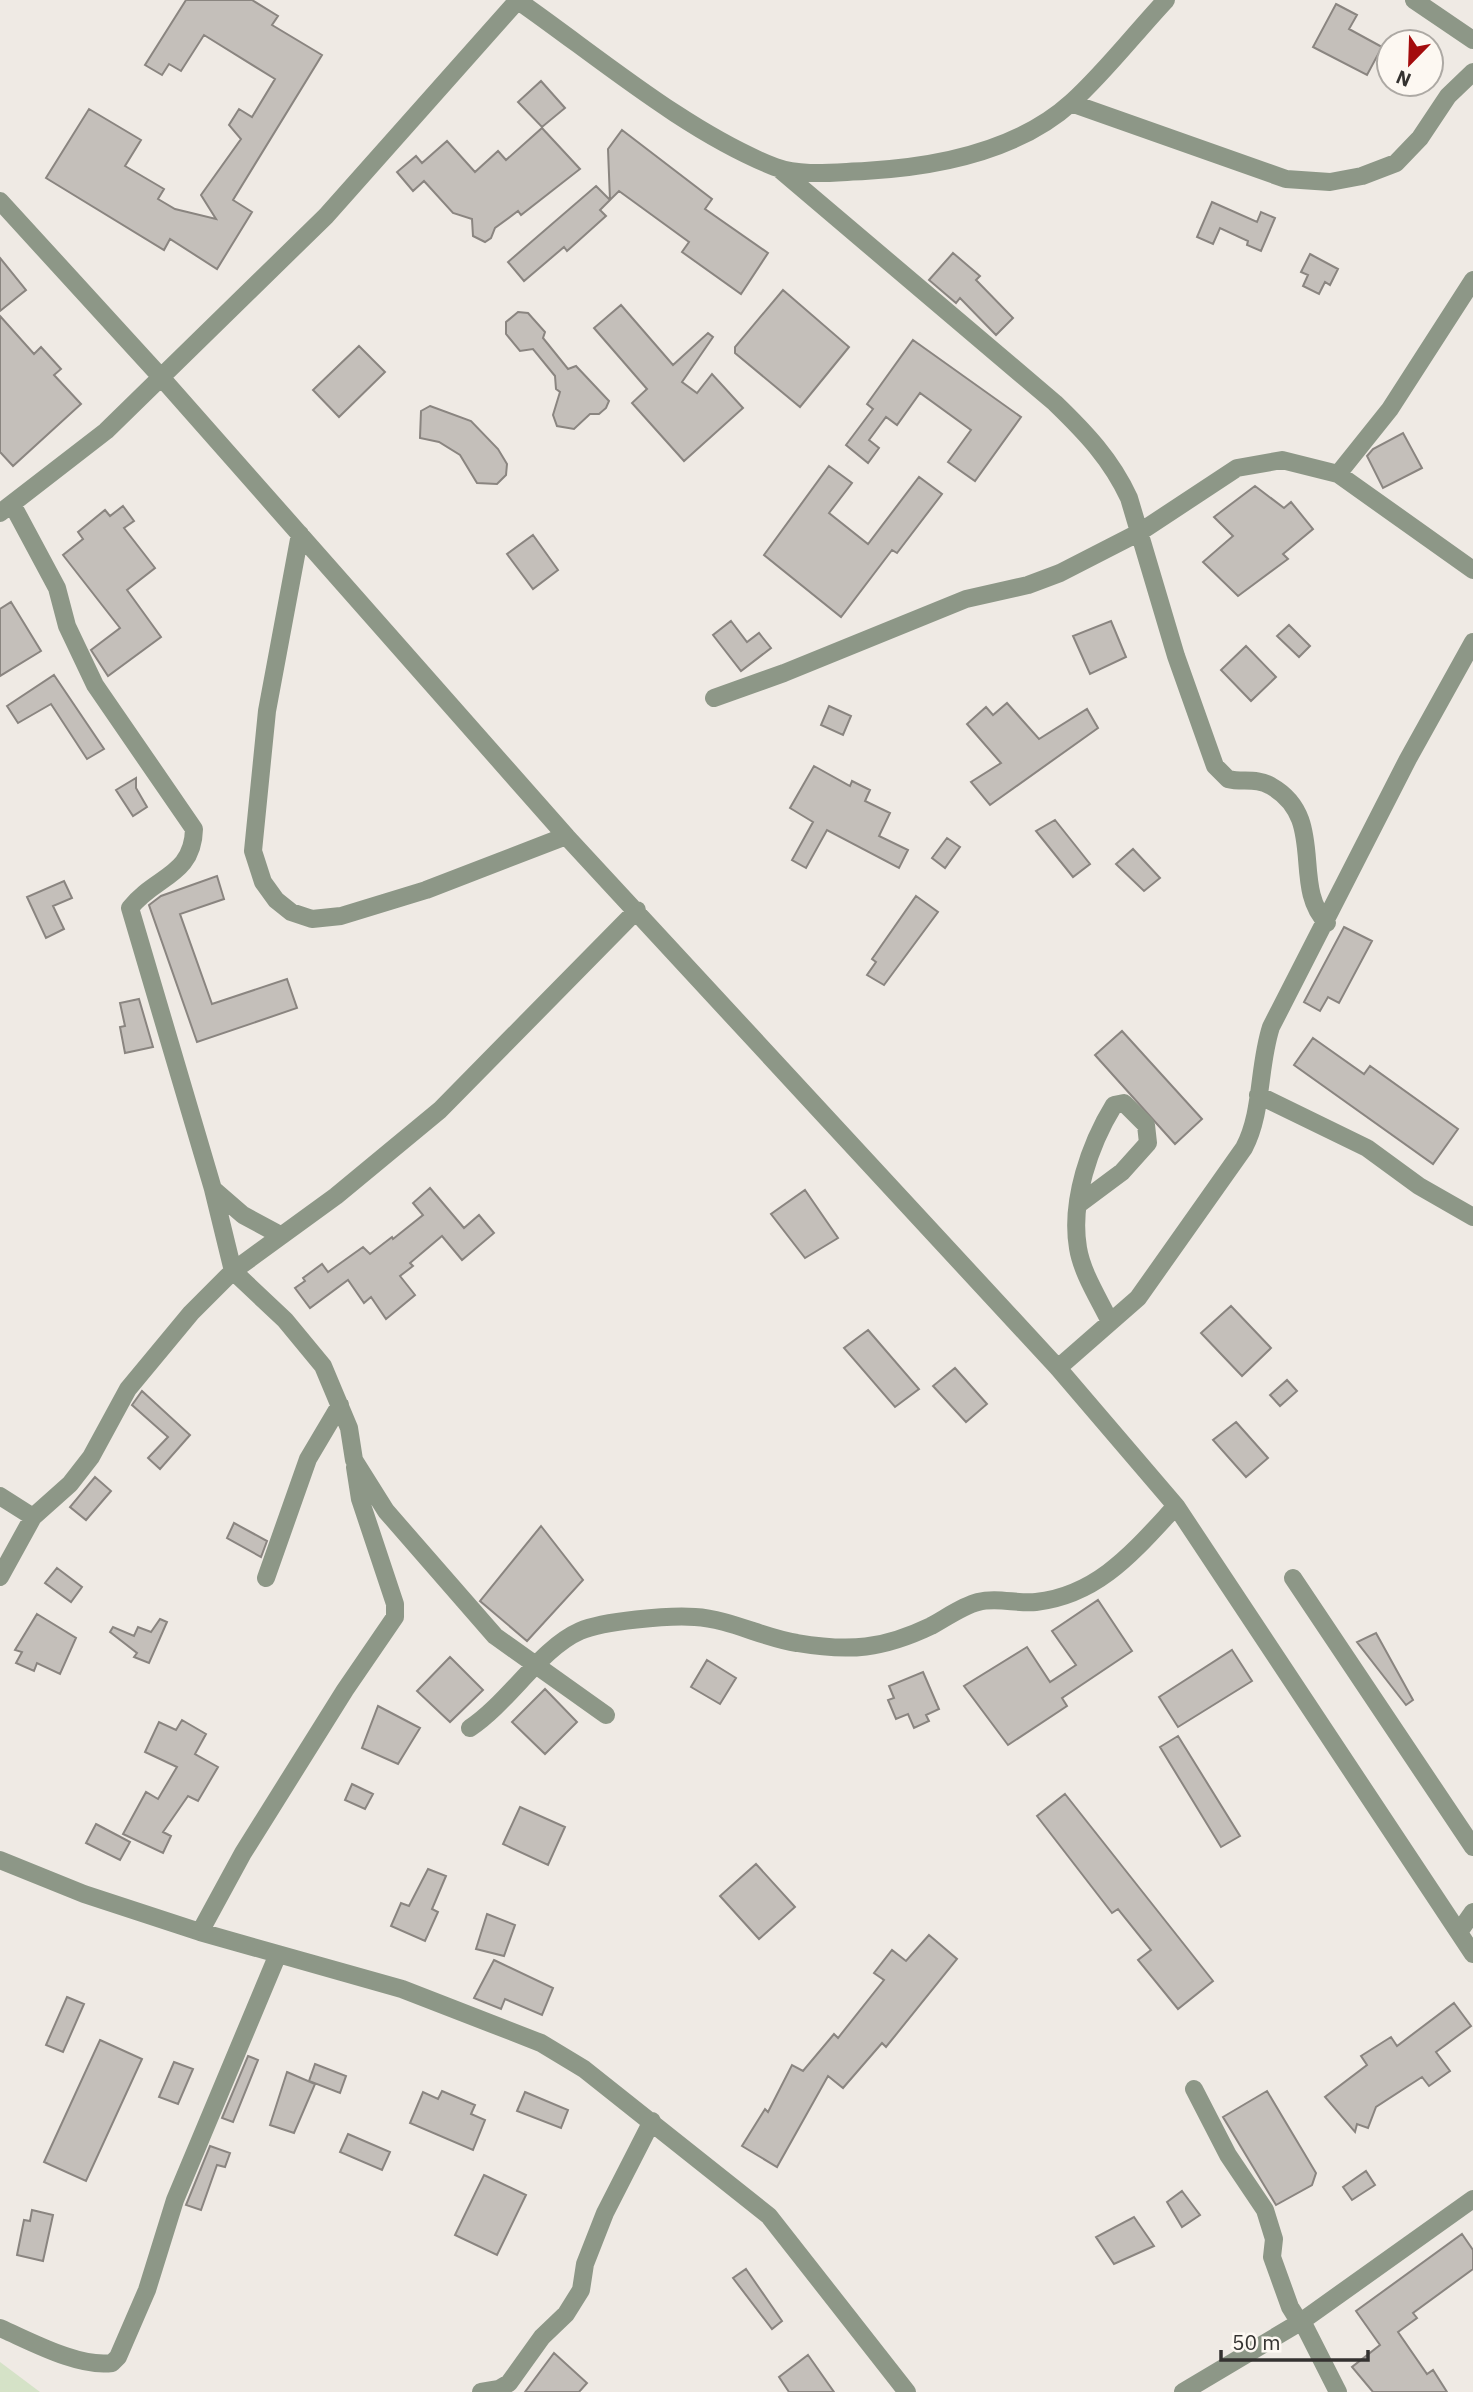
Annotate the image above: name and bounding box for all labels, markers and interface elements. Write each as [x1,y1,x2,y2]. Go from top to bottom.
north arrow [1375,28,1445,98]
text: N [1392,65,1414,92]
scale bar [1221,2318,1368,2362]
text: 50 m [1232,2328,1281,2356]

